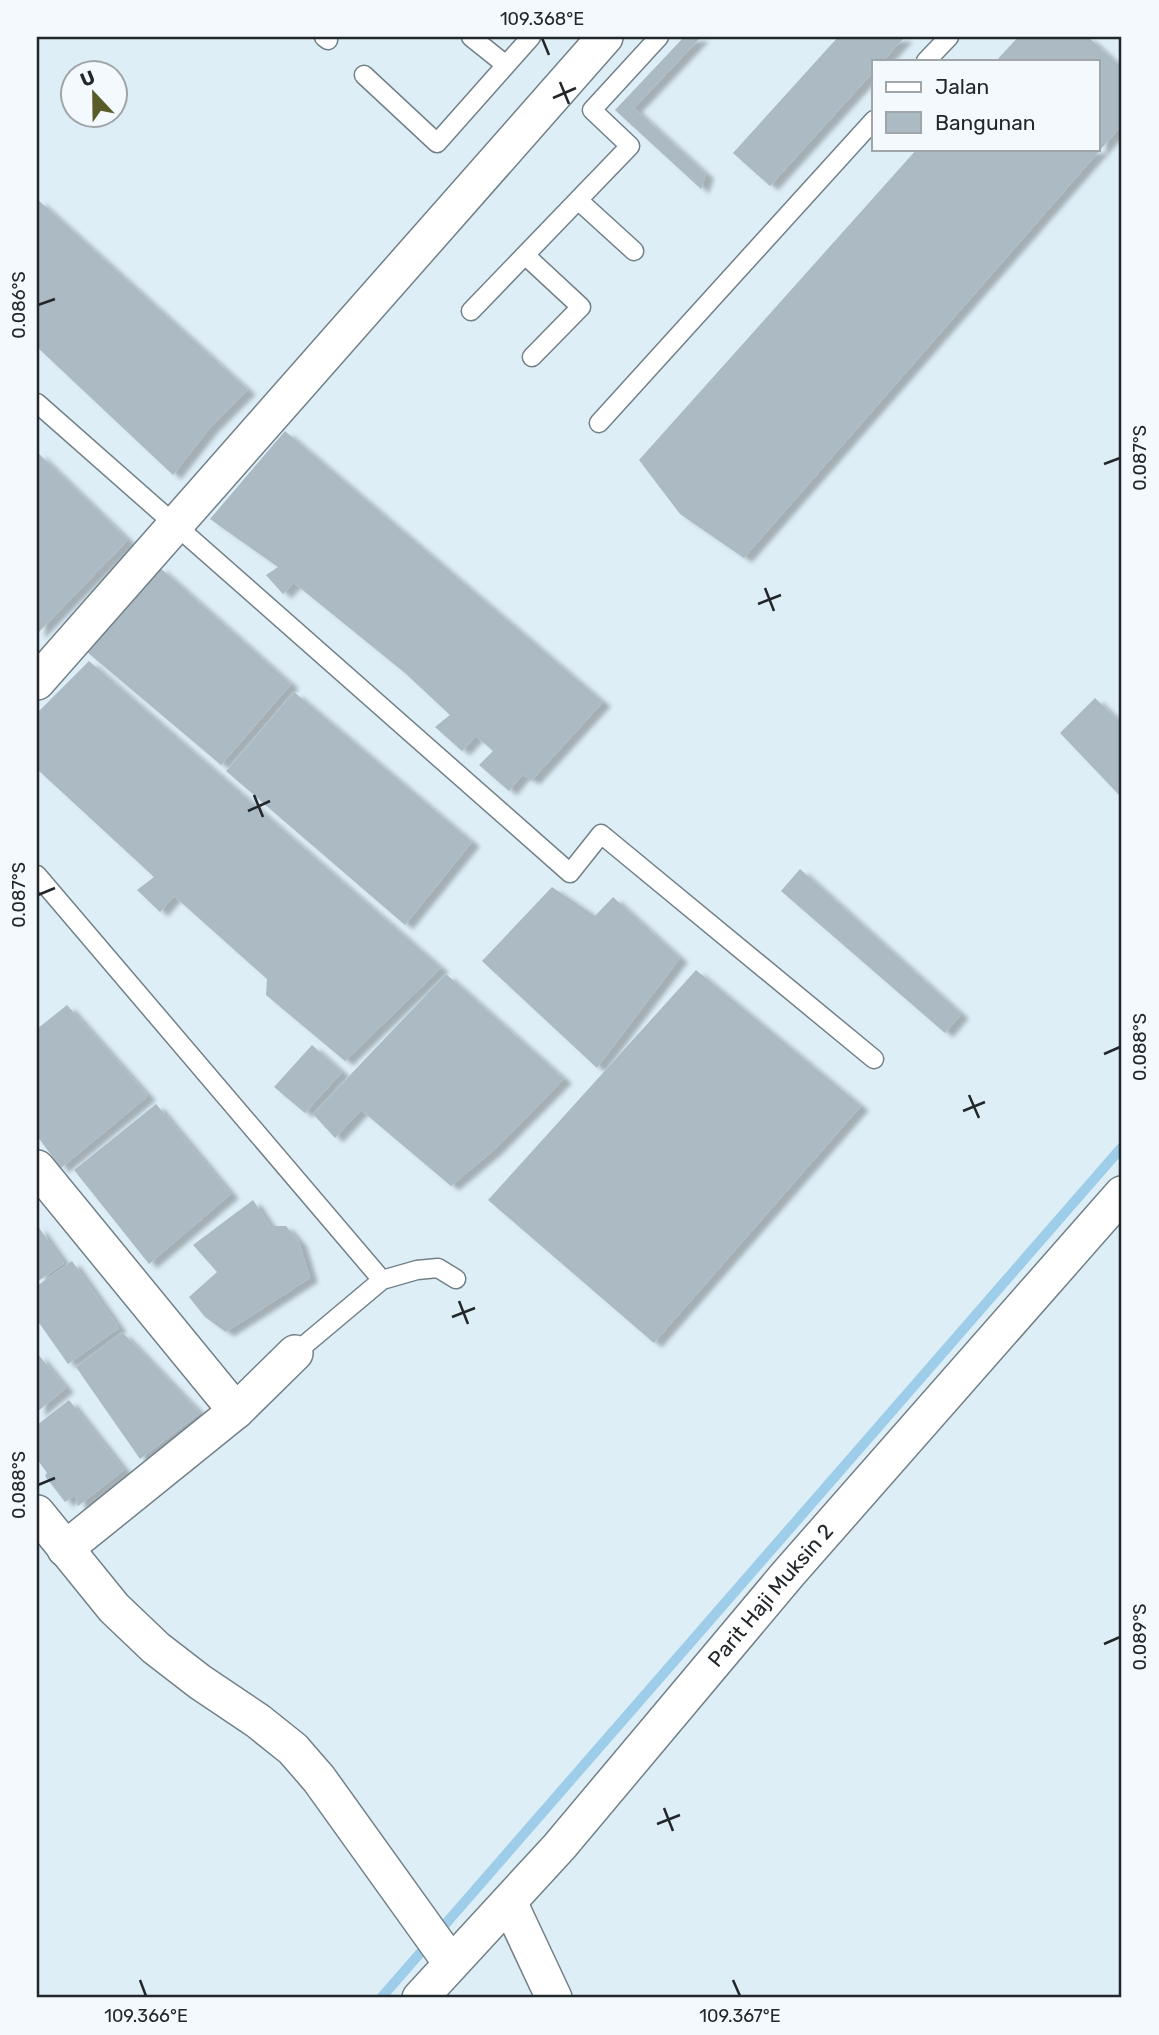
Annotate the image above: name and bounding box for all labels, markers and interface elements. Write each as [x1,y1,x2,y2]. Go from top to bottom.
text: 109.368°E [500,8,584,30]
north arrow [60,60,130,130]
legend [872,60,1100,150]
text: U [77,65,99,92]
text: Jalan [935,74,989,99]
text: Bangunan [935,110,1036,135]
text: 0.086°S [8,271,30,339]
text: 0.087°S [1129,425,1151,491]
text: 0.087°S [8,862,30,928]
text: 0.088°S [1129,1013,1151,1081]
text: 0.088°S [8,1451,30,1519]
street label: Parit Haji Muksin 2 [703,1519,838,1672]
text: 0.089°S [1129,1603,1151,1671]
text: 109.366°E [104,2005,188,2027]
text: 109.367°E [699,2005,781,2027]

